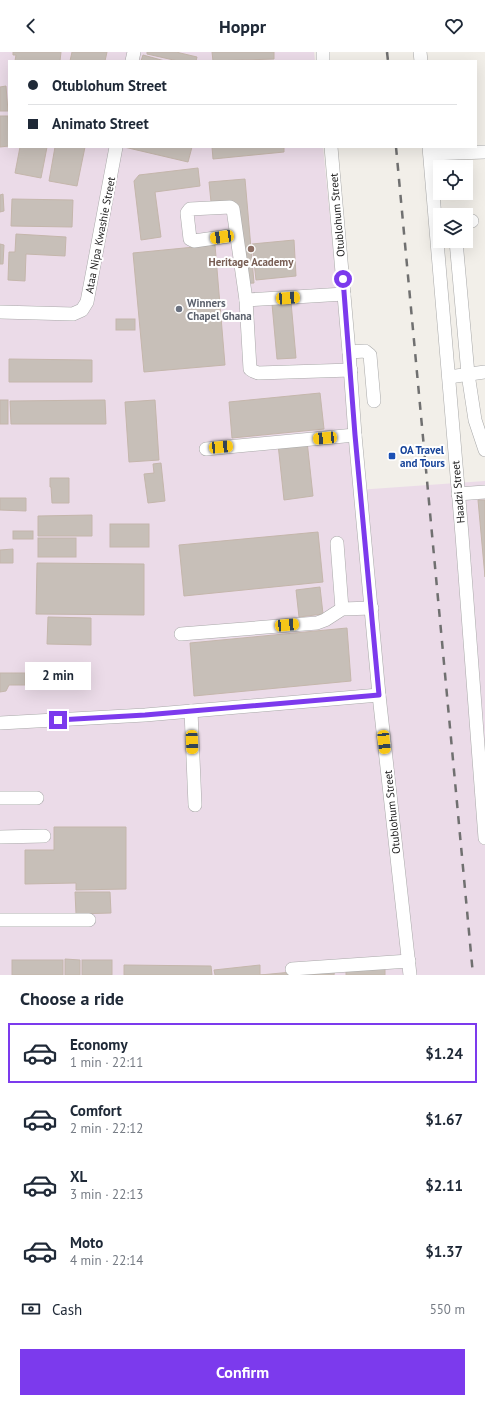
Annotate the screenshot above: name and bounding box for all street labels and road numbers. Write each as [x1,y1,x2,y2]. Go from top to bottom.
street label: Otublohum Street [326,172,348,258]
street label: Ataa Nipa Kwashie Street [82,175,118,294]
street label: Haadzi Street [448,460,468,524]
street label: Otublohum Street [381,769,403,855]

